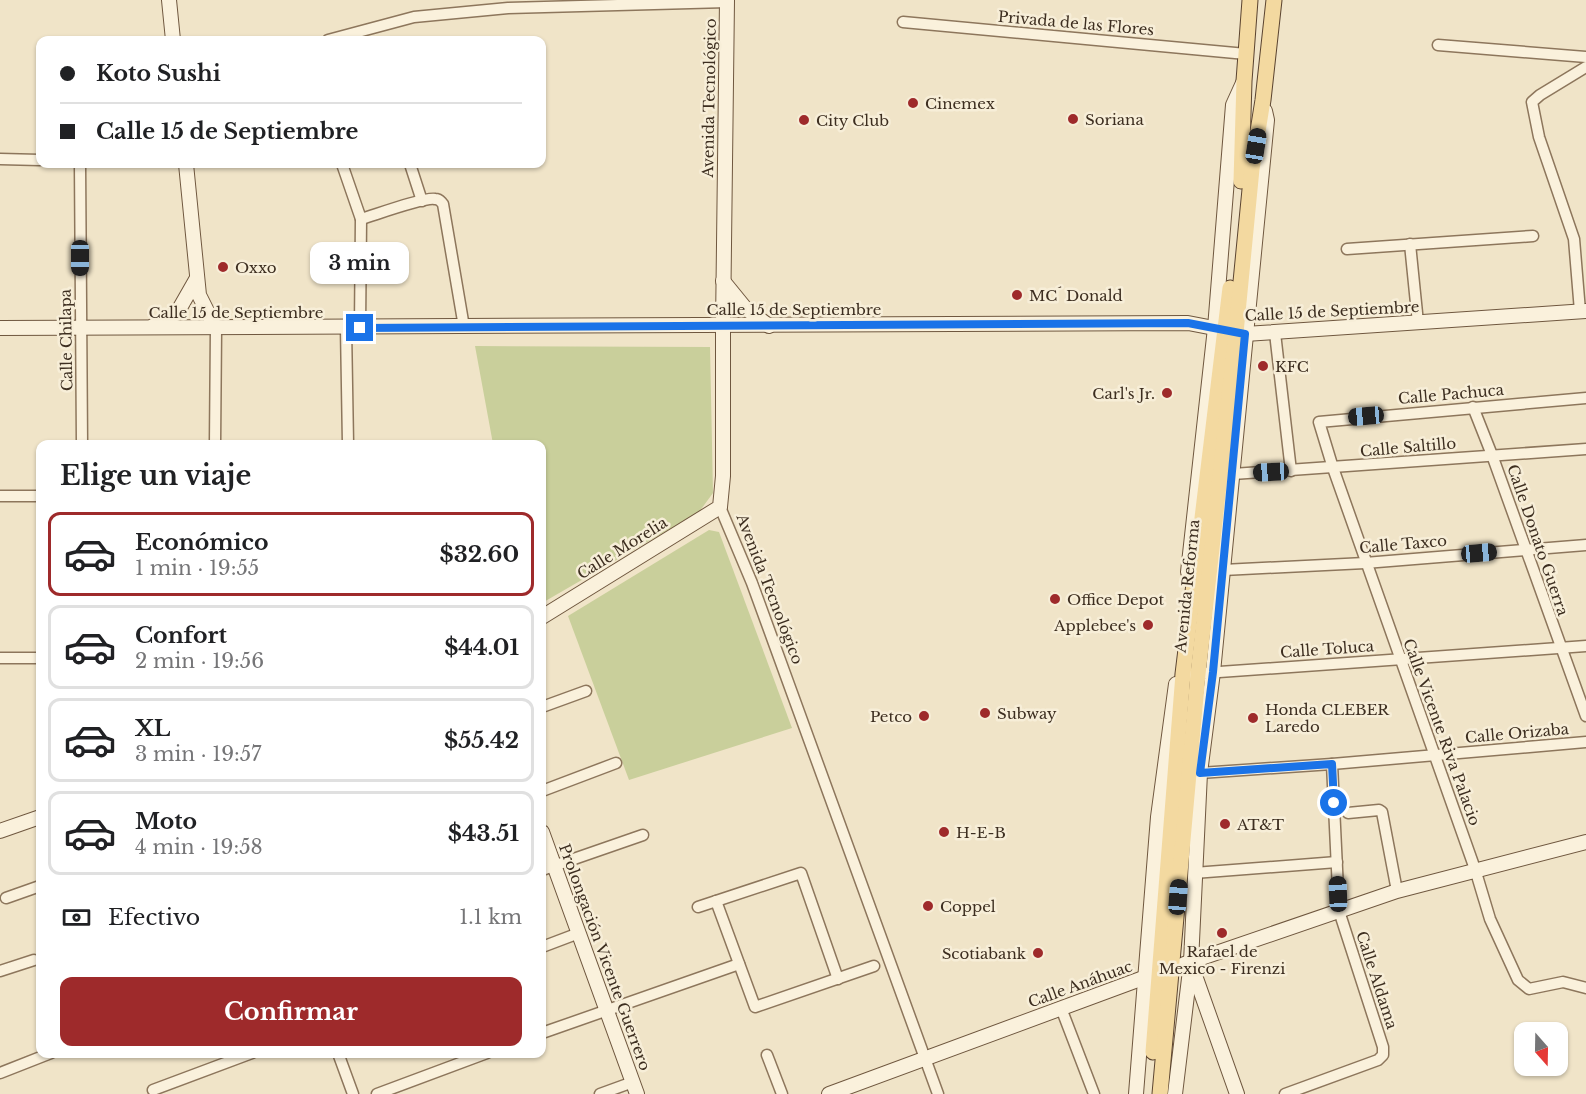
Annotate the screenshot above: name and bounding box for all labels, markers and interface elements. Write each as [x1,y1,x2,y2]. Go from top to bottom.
street label: Privada de las Flores [997,7,1155,39]
street label: Avenida Tecnológico [698,18,720,179]
text: Koto Sushi [96,60,221,87]
place label: Cinemex [925,94,995,113]
marker: Cinemex [906,96,920,110]
place label: Soriana [1085,110,1144,129]
place label: City Club [816,111,889,130]
marker: Soriana [1066,112,1080,126]
marker: City Club [797,113,811,127]
text: Calle 15 de Septiembre [96,118,358,145]
car [1244,127,1268,165]
car [71,240,89,276]
callout: 3 min [310,241,410,283]
text: 3 min [329,251,390,275]
place label: Oxxo [235,258,277,277]
marker: Oxxo [216,260,230,274]
place label: MC´ Donald [1029,286,1123,305]
street label: Calle Chilapa [56,288,76,391]
marker: MC´ Donald [1010,288,1024,302]
street label: Calle 15 de Septiembre [1244,297,1420,325]
street label: Calle 15 de Septiembre [707,300,881,319]
street label: Calle 15 de Septiembre [149,303,323,322]
route end [346,314,373,341]
place label: KFC [1275,357,1309,376]
marker: KFC [1256,359,1270,373]
street label: Calle Pachuca [1397,380,1505,408]
place label: Carl's Jr. [1092,384,1155,403]
marker: Carl's Jr. [1160,386,1174,400]
car [1347,405,1385,427]
street label: Calle Saltillo [1359,433,1457,461]
text: Elige un viaje [60,459,251,492]
car [1253,462,1289,482]
street label: Calle Donato Guerra [1503,462,1573,619]
street label: Avenida Tecnológico [732,510,808,667]
street label: Calle Morelia [573,512,671,583]
street label: Avenida Reforma [1170,518,1204,655]
icon: car [63,527,117,581]
text: Económico [135,529,268,556]
street label: Calle Taxco [1358,531,1448,557]
text: $32.60 [440,541,519,568]
car [1460,542,1498,564]
text: 1 min · 19:55 [135,556,259,580]
place label: Office Depot [1067,590,1165,609]
marker: Office Depot [1048,592,1062,606]
place label: Applebee's [1053,616,1136,635]
marker: Applebee's [1141,618,1155,632]
icon: car [63,620,117,674]
text: Confort [135,622,227,649]
text: $44.01 [444,634,519,661]
street label: Calle Toluca [1279,636,1375,662]
street label: Calle Vicente Riva Palacio [1399,636,1485,828]
text: 2 min · 19:56 [135,649,264,673]
place label: Honda CLEBER Laredo [1265,700,1390,736]
place label: Subway [997,704,1057,723]
marker: Subway [978,706,992,720]
place label: Petco [870,707,912,726]
marker: Petco [917,709,931,723]
marker: Honda CLEBER Laredo [1246,711,1260,725]
icon: car [63,713,117,767]
text: XL [135,715,170,742]
street label: Calle Orizaba [1464,719,1570,747]
text: $55.42 [444,727,519,754]
text: 3 min · 19:57 [135,742,261,766]
route start [1320,789,1347,816]
icon: car [63,806,117,860]
text: Moto [135,808,197,835]
place label: AT&T [1236,815,1284,834]
marker: AT&T [1218,817,1232,831]
text: $43.51 [448,820,519,847]
place label: H-E-B [956,823,1006,842]
marker: H-E-B [937,825,951,839]
text: 4 min · 19:58 [135,835,263,859]
street label: Prolongación Vicente Guerrero [555,841,655,1073]
car [1328,876,1348,912]
car [1167,878,1189,916]
place label: Coppel [940,897,996,916]
marker: Coppel [921,899,935,913]
icon: cash [60,901,93,934]
text: Efectivo [108,904,200,931]
text: 1.1 km [459,905,522,929]
marker: Rafael de Mexico - Firenzi [1215,926,1229,940]
street label: Calle Aldama [1352,929,1402,1032]
place label: Rafael de Mexico - Firenzi [1159,942,1285,978]
place label: Scotiabank [942,944,1027,963]
marker: Scotiabank [1031,946,1045,960]
street label: Calle Anáhuac [1025,956,1135,1012]
button: Confirmar [60,977,522,1046]
north arrow [1514,1022,1568,1076]
map controls [1514,1022,1568,1076]

